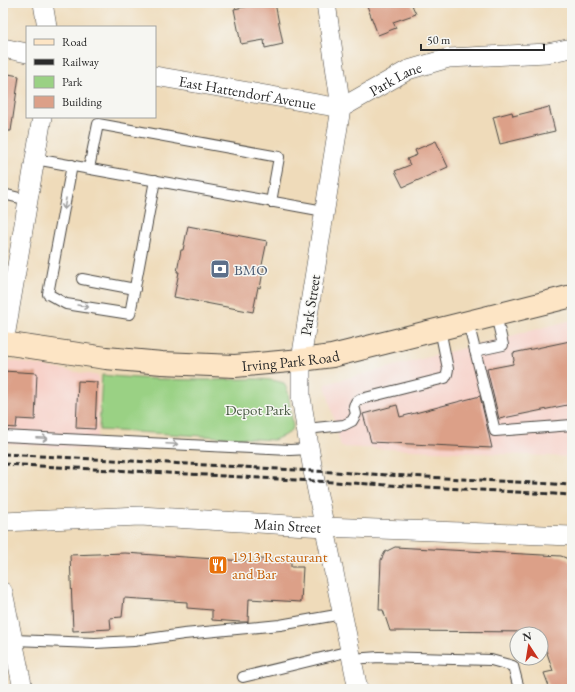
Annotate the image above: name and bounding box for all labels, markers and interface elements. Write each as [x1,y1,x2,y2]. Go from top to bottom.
legend [26,26,156,118]
scale bar [421,26,544,52]
text: 50 m [427,32,451,48]
text: Road [62,34,88,50]
text: Railway [62,54,100,70]
street label: Park Lane [365,57,424,100]
street label: East Hattendorf Avenue [178,71,318,113]
text: Park [62,74,83,90]
text: Building [62,94,103,110]
one-way arrow [60,197,68,210]
bank icon: BMO [209,258,231,280]
place label: BMO [234,260,268,279]
street label: Park Street [296,273,324,337]
one-way arrow [76,303,89,311]
street label: Irving Park Road [241,345,342,375]
park label: Depot Park [225,400,292,419]
one-way arrow [35,434,48,441]
one-way arrow [165,440,178,448]
street label: Main Street [254,513,322,536]
place label: 1913 Restaurant and Bar [232,547,328,583]
restaurant icon: 1913 Restaurant and Bar [207,554,229,576]
north arrow [509,626,549,666]
text: N [521,628,533,644]

